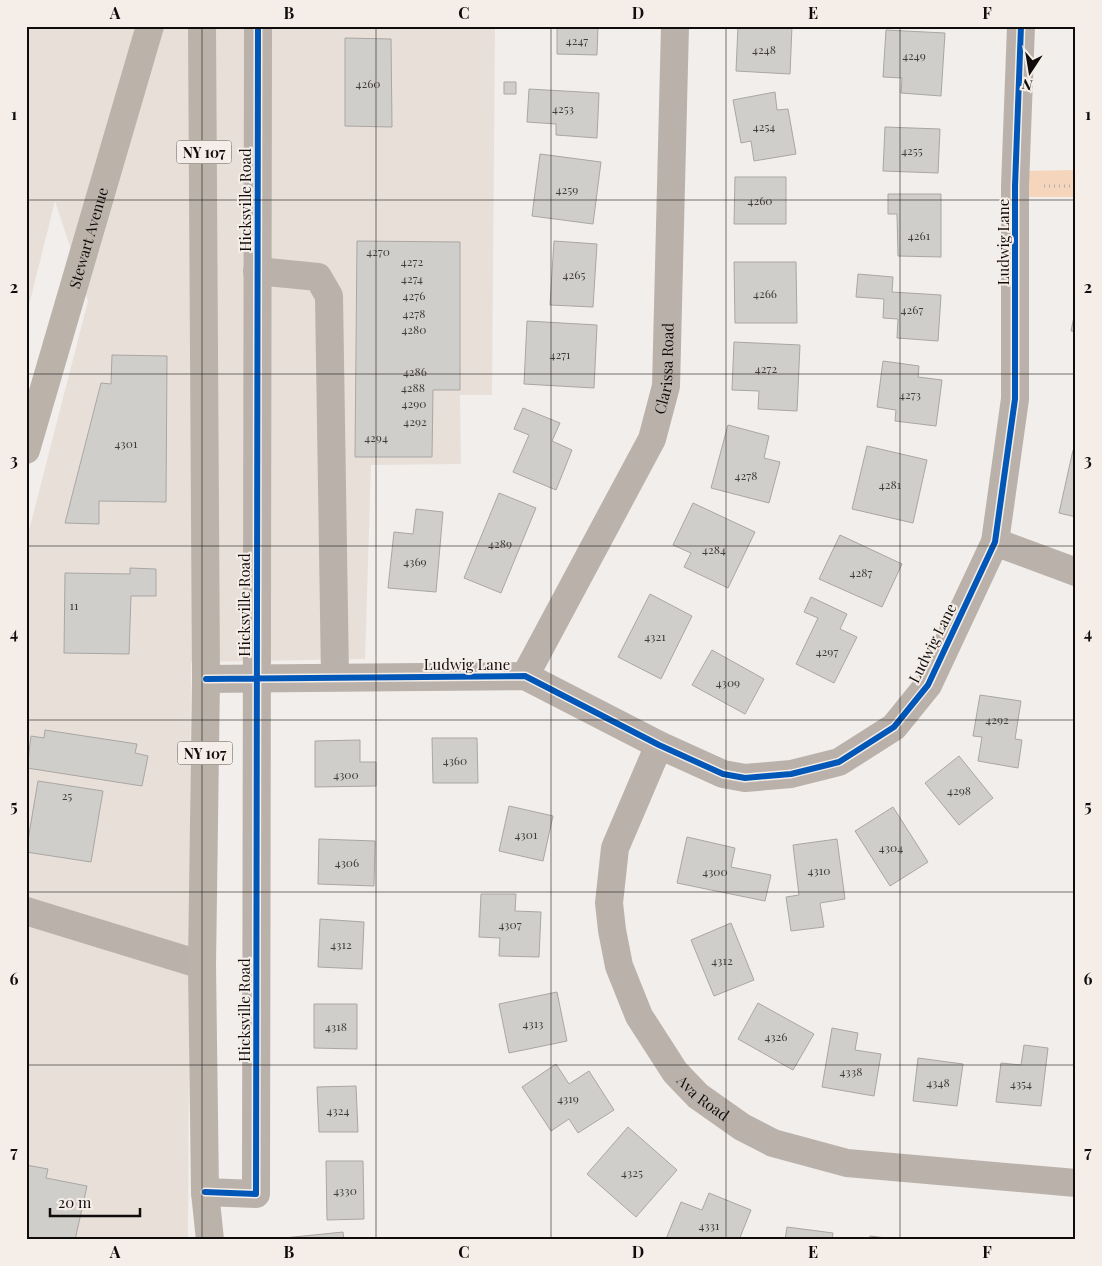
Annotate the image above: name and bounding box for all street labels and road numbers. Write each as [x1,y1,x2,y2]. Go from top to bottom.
road number: NY 107 [176,140,232,163]
street label: Hicksville Road [235,148,255,252]
street label: Stewart Avenue [64,185,112,291]
street label: Ludwig Lane [993,199,1013,285]
street label: Clarissa Road [649,322,678,416]
street label: Hicksville Road [234,553,254,657]
street label: Ludwig Lane [903,600,961,686]
street label: Ludwig Lane [424,654,510,674]
road number: NY 107 [178,741,232,764]
street label: Hicksville Road [234,958,254,1062]
street label: Ava Road [672,1070,734,1125]

